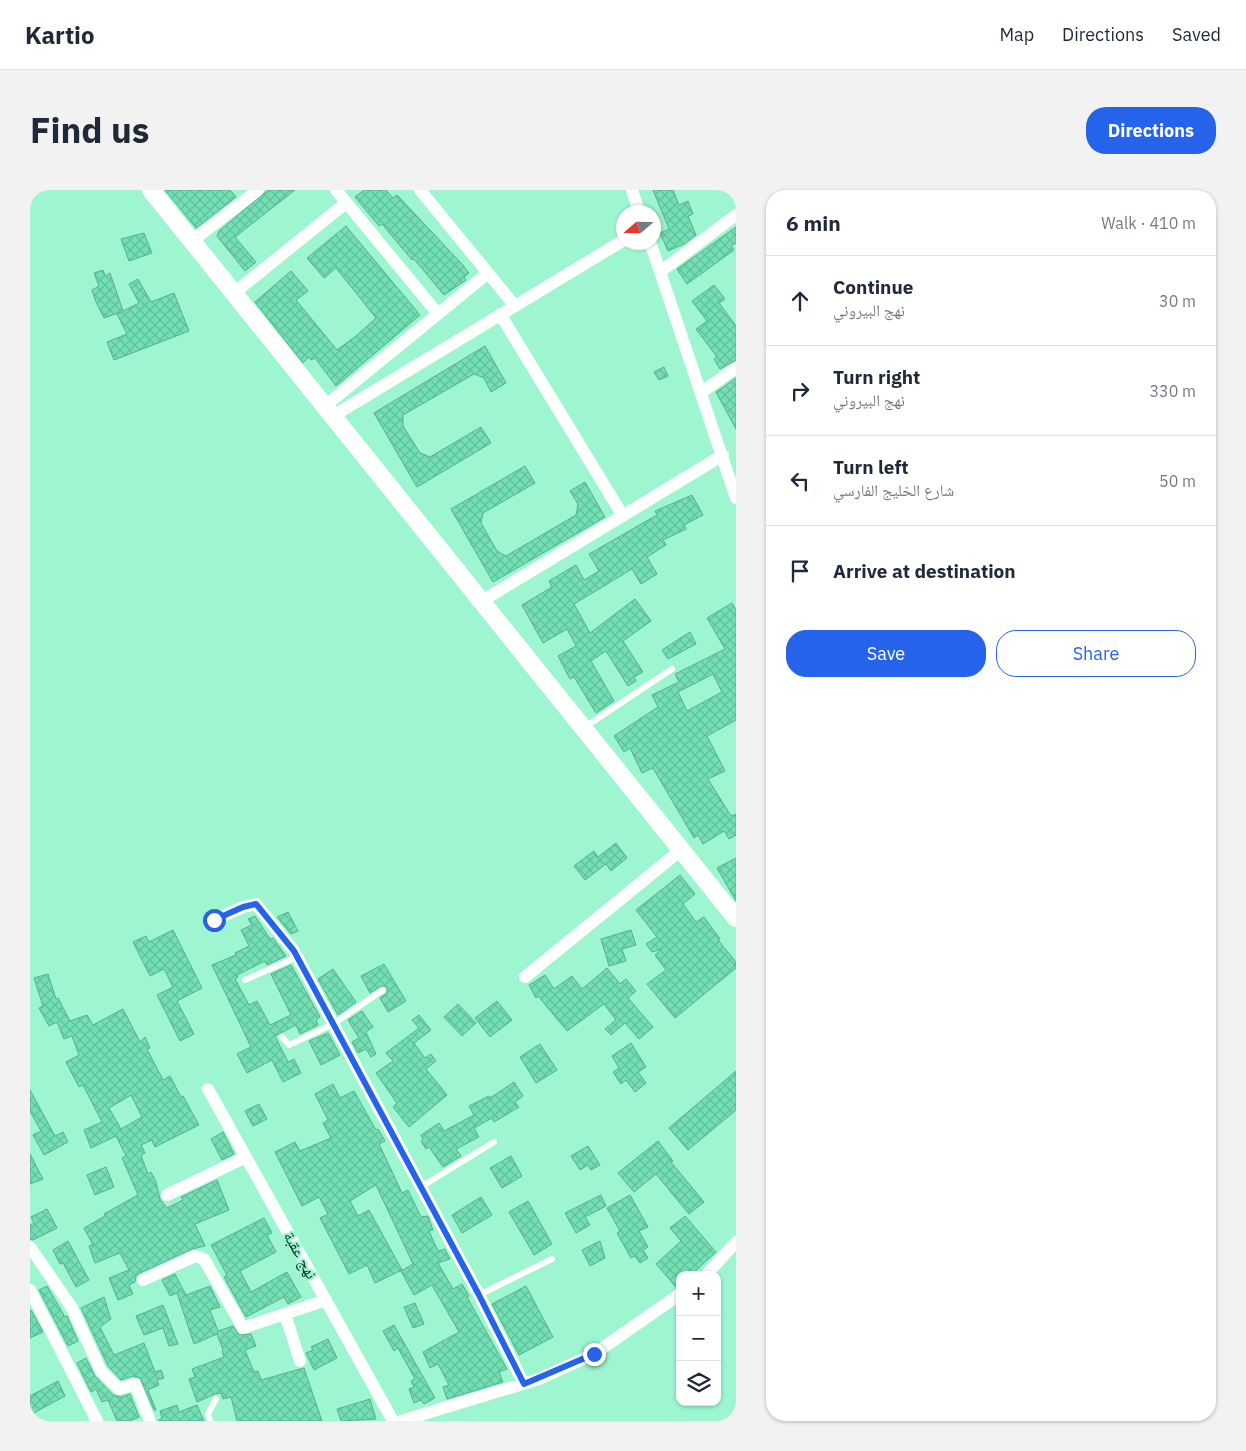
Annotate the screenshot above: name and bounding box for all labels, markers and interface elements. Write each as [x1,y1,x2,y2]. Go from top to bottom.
text: Kartio [25,19,95,51]
text: Map [999,23,1034,46]
text: Directions [1062,23,1144,46]
text: Saved [1172,23,1221,46]
text: Find us [30,107,149,153]
button: Directions [1086,107,1216,154]
north arrow [616,205,661,250]
text: 6 min [786,209,841,237]
text: Walk · 410 m [1101,213,1196,233]
text: Continue [833,275,913,299]
icon: ahead [786,287,814,315]
text: 30 m [1159,291,1196,311]
text: نهج البيروني [833,300,905,320]
text: Turn right [833,365,920,389]
icon: right [786,377,814,405]
text: 330 m [1149,381,1196,401]
text: نهج البيروني [833,390,905,410]
text: Turn left [833,455,909,479]
icon: left [786,467,814,495]
text: 50 m [1159,471,1196,491]
text: شارع الخليج الفارسي [833,480,954,500]
icon: arrive [786,557,814,585]
text: Arrive at destination [833,559,1016,583]
button: Save [786,630,986,677]
button: Share [996,630,1196,677]
route start [203,909,226,932]
street label: نهج عقبة [279,1228,322,1283]
map controls [676,1271,721,1406]
button: + [676,1271,721,1316]
button: − [676,1316,721,1361]
route end [583,1343,606,1366]
button: layers [676,1361,721,1406]

